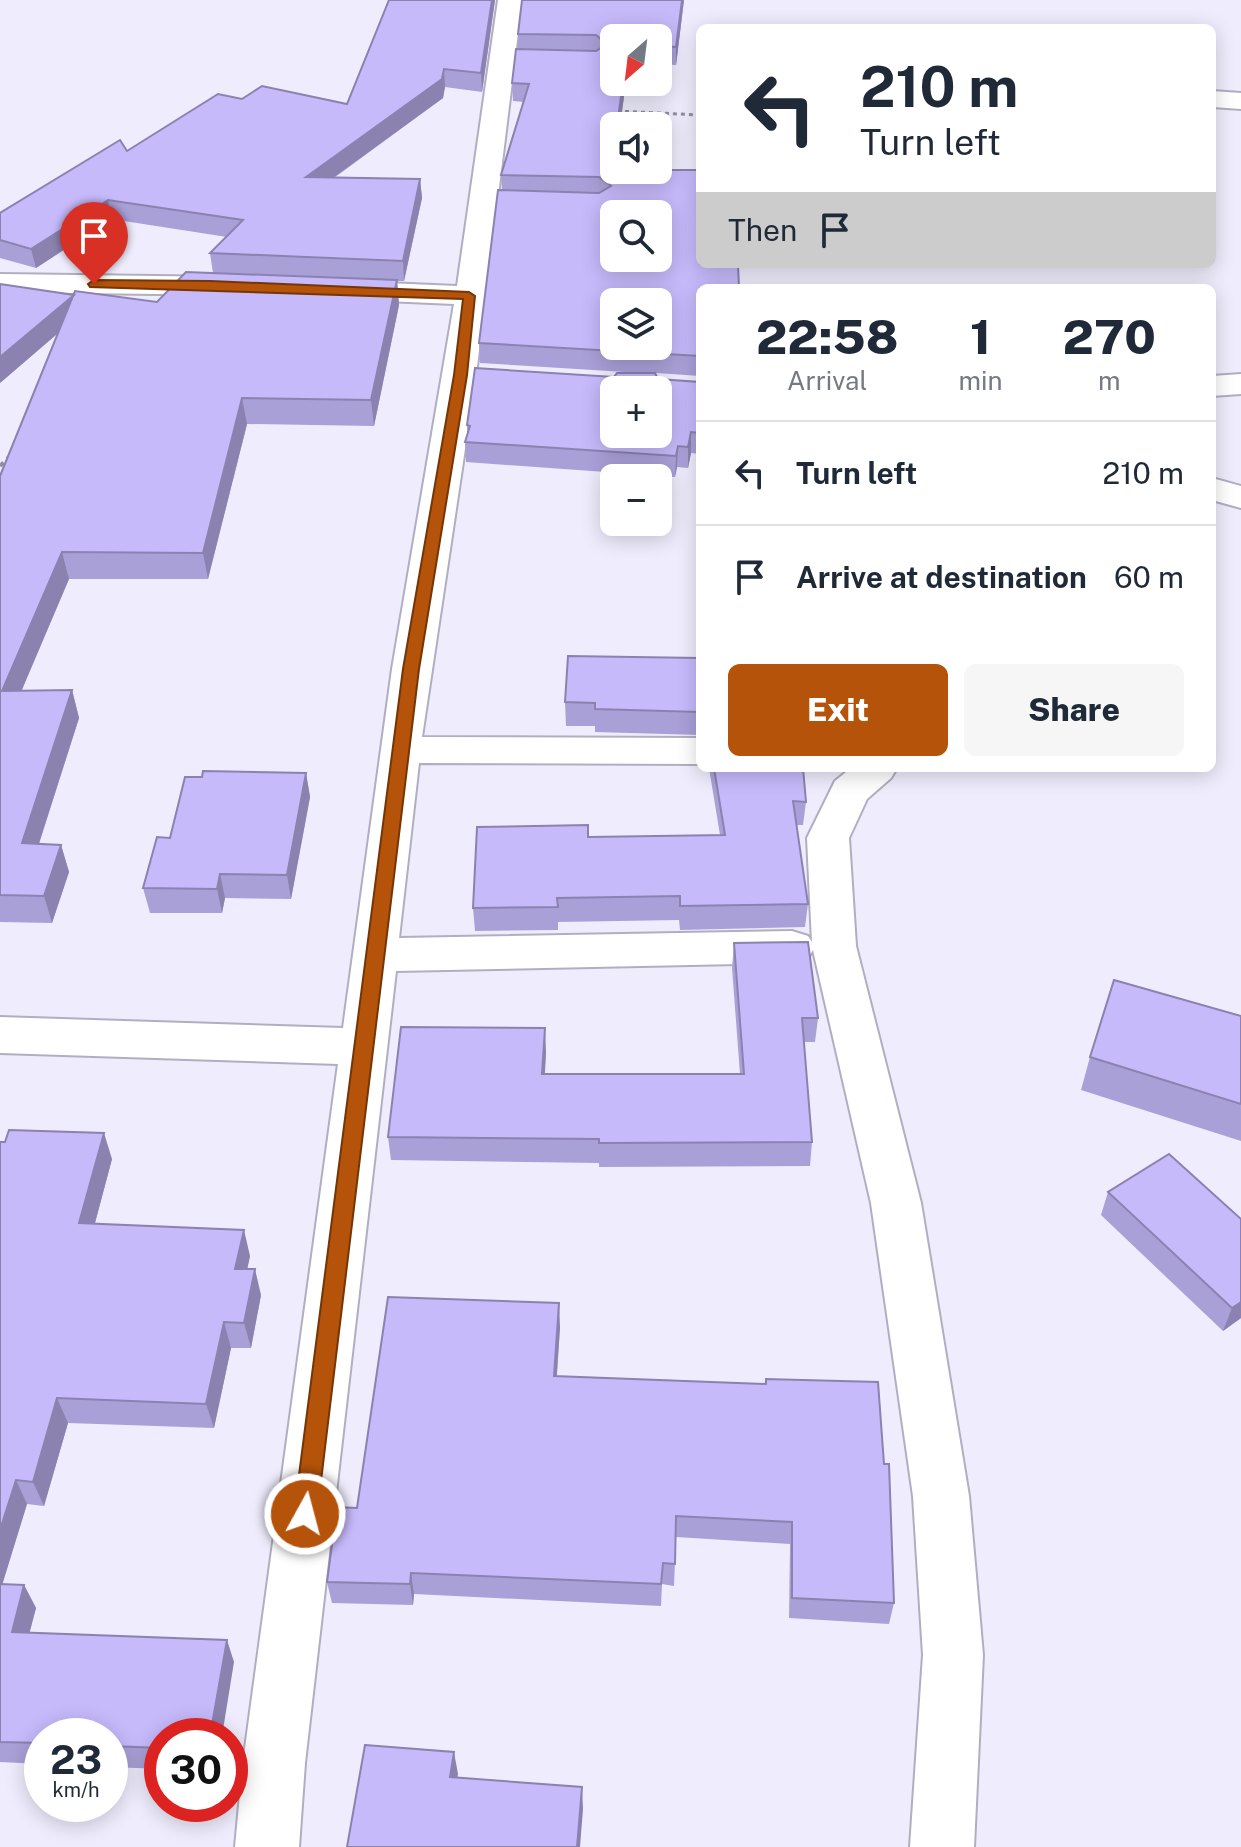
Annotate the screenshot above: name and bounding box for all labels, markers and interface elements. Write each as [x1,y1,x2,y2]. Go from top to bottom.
north arrow [600,24,672,96]
map controls [600,24,672,536]
text: 210 m [860,54,1018,120]
icon: left [728,56,832,160]
button: sound [600,112,672,184]
text: Turn left [860,121,1001,163]
button: search [600,200,672,272]
pin [60,202,128,284]
icon: arrive [813,208,857,252]
text: Then [728,212,797,248]
icon: arrive [72,214,116,258]
button: layers [600,288,672,360]
text: 22:58 [756,308,898,365]
text: 1 [970,308,991,365]
text: 270 [1063,308,1156,365]
text: Arrival [787,365,867,396]
text: min [958,365,1003,396]
text: m [1098,365,1121,396]
button: + [600,376,672,448]
icon: left [728,451,772,495]
text: Turn left [796,455,917,491]
text: 210 m [1102,455,1184,491]
button: − [600,464,672,536]
icon: arrive [728,555,772,599]
text: Arrive at destination [796,559,1087,595]
text: 60 m [1114,559,1184,595]
button: Exit [728,664,948,756]
button: Share [964,664,1184,756]
position arrow [263,1472,347,1556]
speed limit sign: 30 [144,1718,248,1822]
text: 23 [50,1736,102,1783]
text: km/h [52,1778,100,1802]

